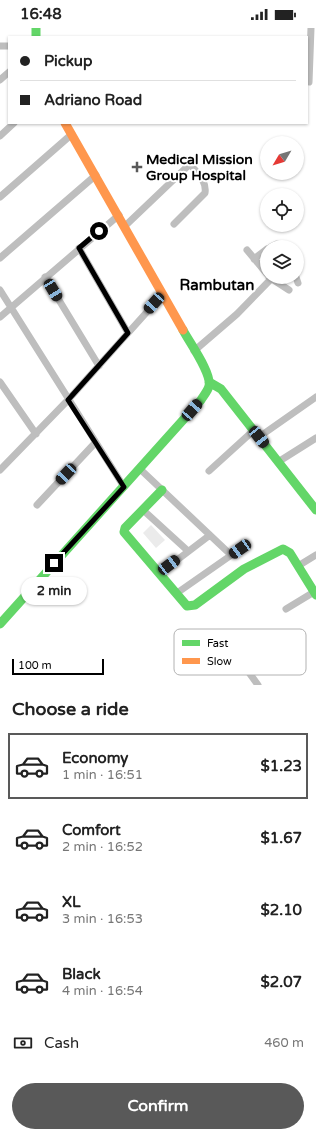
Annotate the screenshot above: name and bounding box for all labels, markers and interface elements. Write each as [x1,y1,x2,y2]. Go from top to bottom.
text: 16:48 [20,5,62,23]
text: Pickup [44,52,92,70]
text: Adriano Road [44,91,142,109]
north arrow [260,136,304,180]
map controls [260,136,304,284]
place label: Medical Mission Group Hospital [146,151,253,184]
marker: Medical Mission Group Hospital [131,161,143,173]
button: locate [260,188,304,232]
route start [90,222,108,240]
button: layers [260,240,304,284]
district label: Rambutan [180,276,254,294]
car [42,277,64,303]
car [142,290,166,316]
car [180,397,204,423]
car [247,424,271,450]
car [53,461,79,487]
car [227,537,253,561]
car [156,553,182,577]
route end [45,554,63,572]
callout: 2 min [21,577,87,605]
text: 2 min [37,583,71,599]
legend [174,629,306,675]
text: Fast [207,637,228,650]
text: Slow [207,655,232,668]
scale bar [12,657,104,676]
text: 100 m [18,659,52,672]
text: Choose a ride [12,698,129,720]
icon: car [14,748,50,784]
text: Economy [62,749,128,767]
text: $1.23 [261,757,302,775]
text: 1 min · 16:51 [62,767,143,783]
icon: car [14,820,50,856]
text: Comfort [62,821,121,839]
text: $1.67 [261,829,302,847]
text: 2 min · 16:52 [62,839,143,855]
icon: car [14,892,50,928]
text: XL [62,893,81,911]
text: $2.10 [261,901,302,919]
text: 3 min · 16:53 [62,911,143,927]
icon: car [14,964,50,1000]
text: Black [62,965,101,983]
text: $2.07 [261,973,302,991]
text: 4 min · 16:54 [62,983,143,999]
icon: cash [12,1032,34,1054]
text: Cash [44,1034,79,1052]
text: 460 m [264,1035,304,1051]
button: Confirm [12,1083,304,1129]

